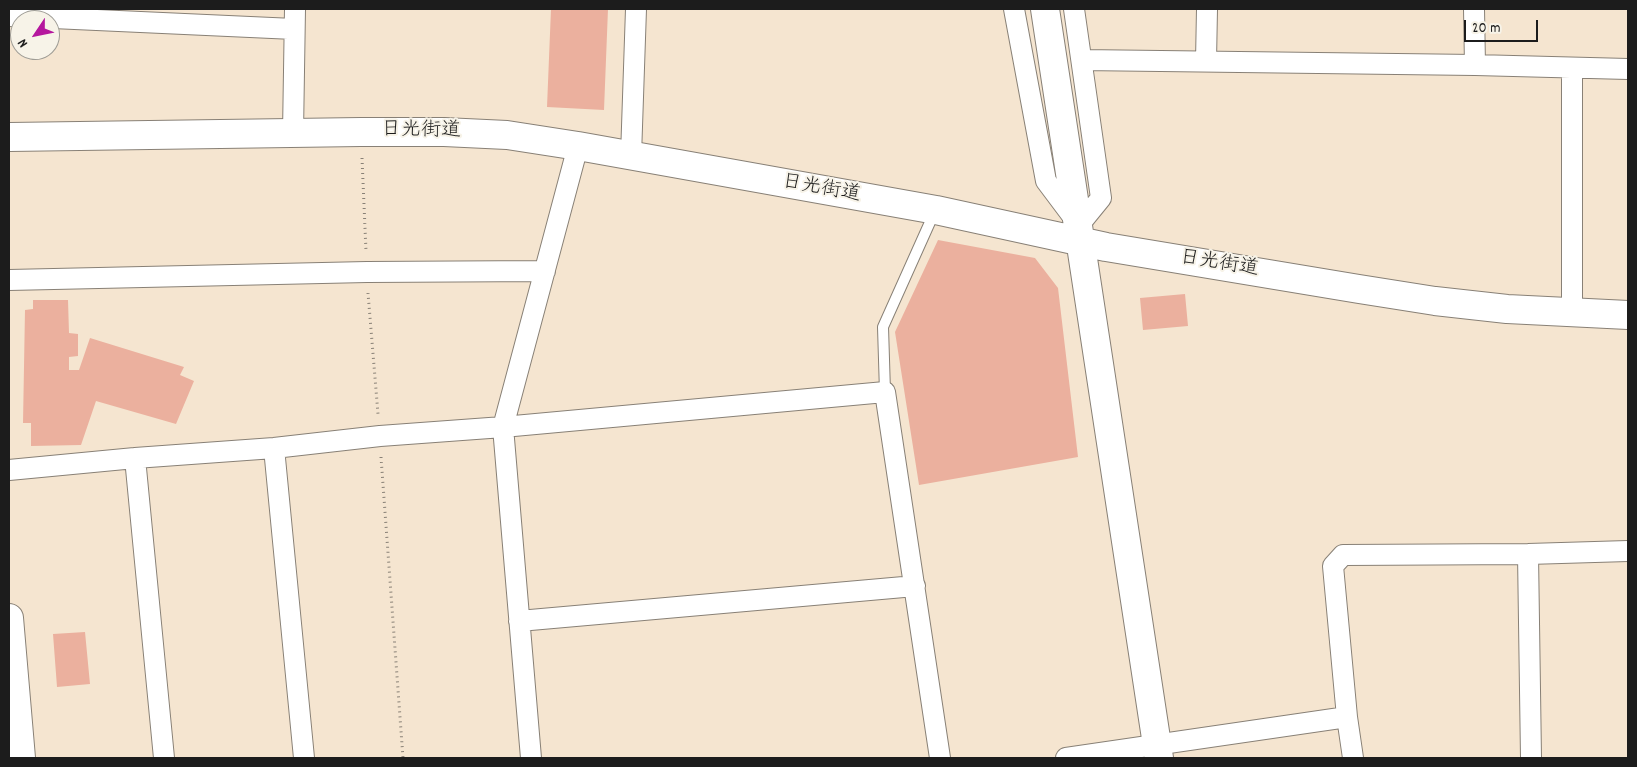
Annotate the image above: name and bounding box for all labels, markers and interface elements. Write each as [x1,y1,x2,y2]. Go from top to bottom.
north arrow [10,10,60,60]
scale bar [1467,10,1541,42]
text: 20 m [1472,18,1500,40]
text: N [13,34,34,51]
street label: 日光街道 [381,119,461,145]
street label: 日光街道 [780,171,862,209]
street label: 日光街道 [1178,247,1260,283]

